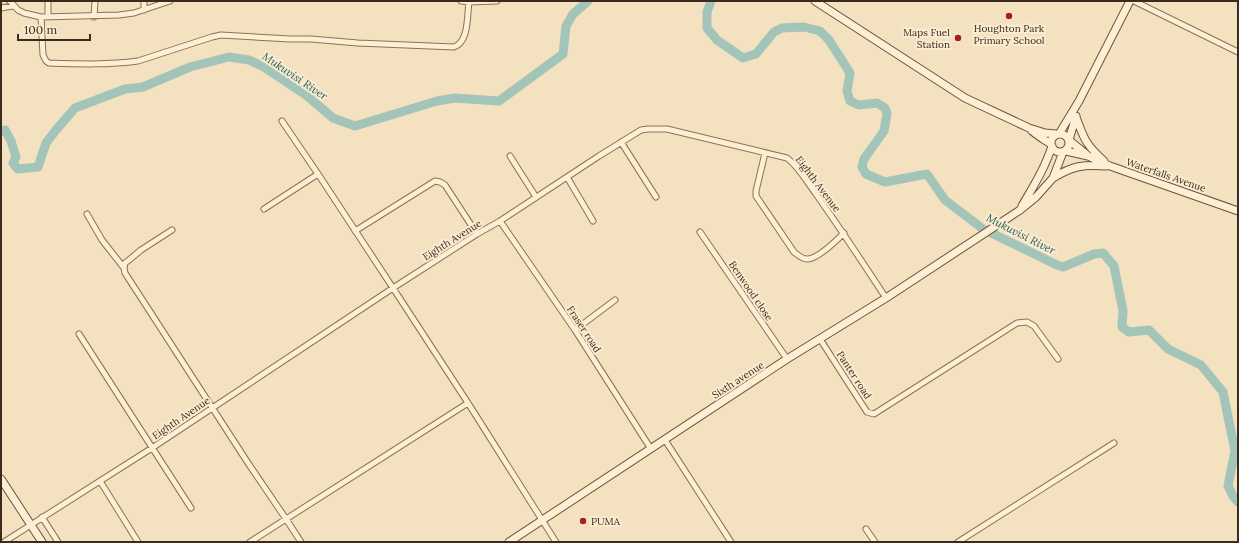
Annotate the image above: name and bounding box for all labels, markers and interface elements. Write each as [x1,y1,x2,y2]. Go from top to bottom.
marker: Houghton Park Primary School [1004,11,1014,21]
scale bar [18,16,90,42]
text: 100 m [24,22,57,37]
place label: Houghton Park Primary School [973,22,1045,47]
place label: Maps Fuel Station [903,26,950,51]
marker: Maps Fuel Station [953,33,963,43]
water label: Mukuvisi River [260,49,331,104]
street label: Eighth Avenue [793,153,844,215]
street label: Waterfalls Avenue [1124,155,1208,195]
water label: Mukuvisi River [984,211,1059,258]
street label: Eighth Avenue [420,216,484,263]
street label: Benwood close [726,258,776,324]
street label: Fraser road [564,303,604,355]
street label: Panter road [834,349,874,401]
street label: Sixth avenue [710,358,767,402]
street label: Eighth Avenue [150,394,213,442]
place label: PUMA [591,515,621,528]
marker: PUMA [578,516,588,526]

